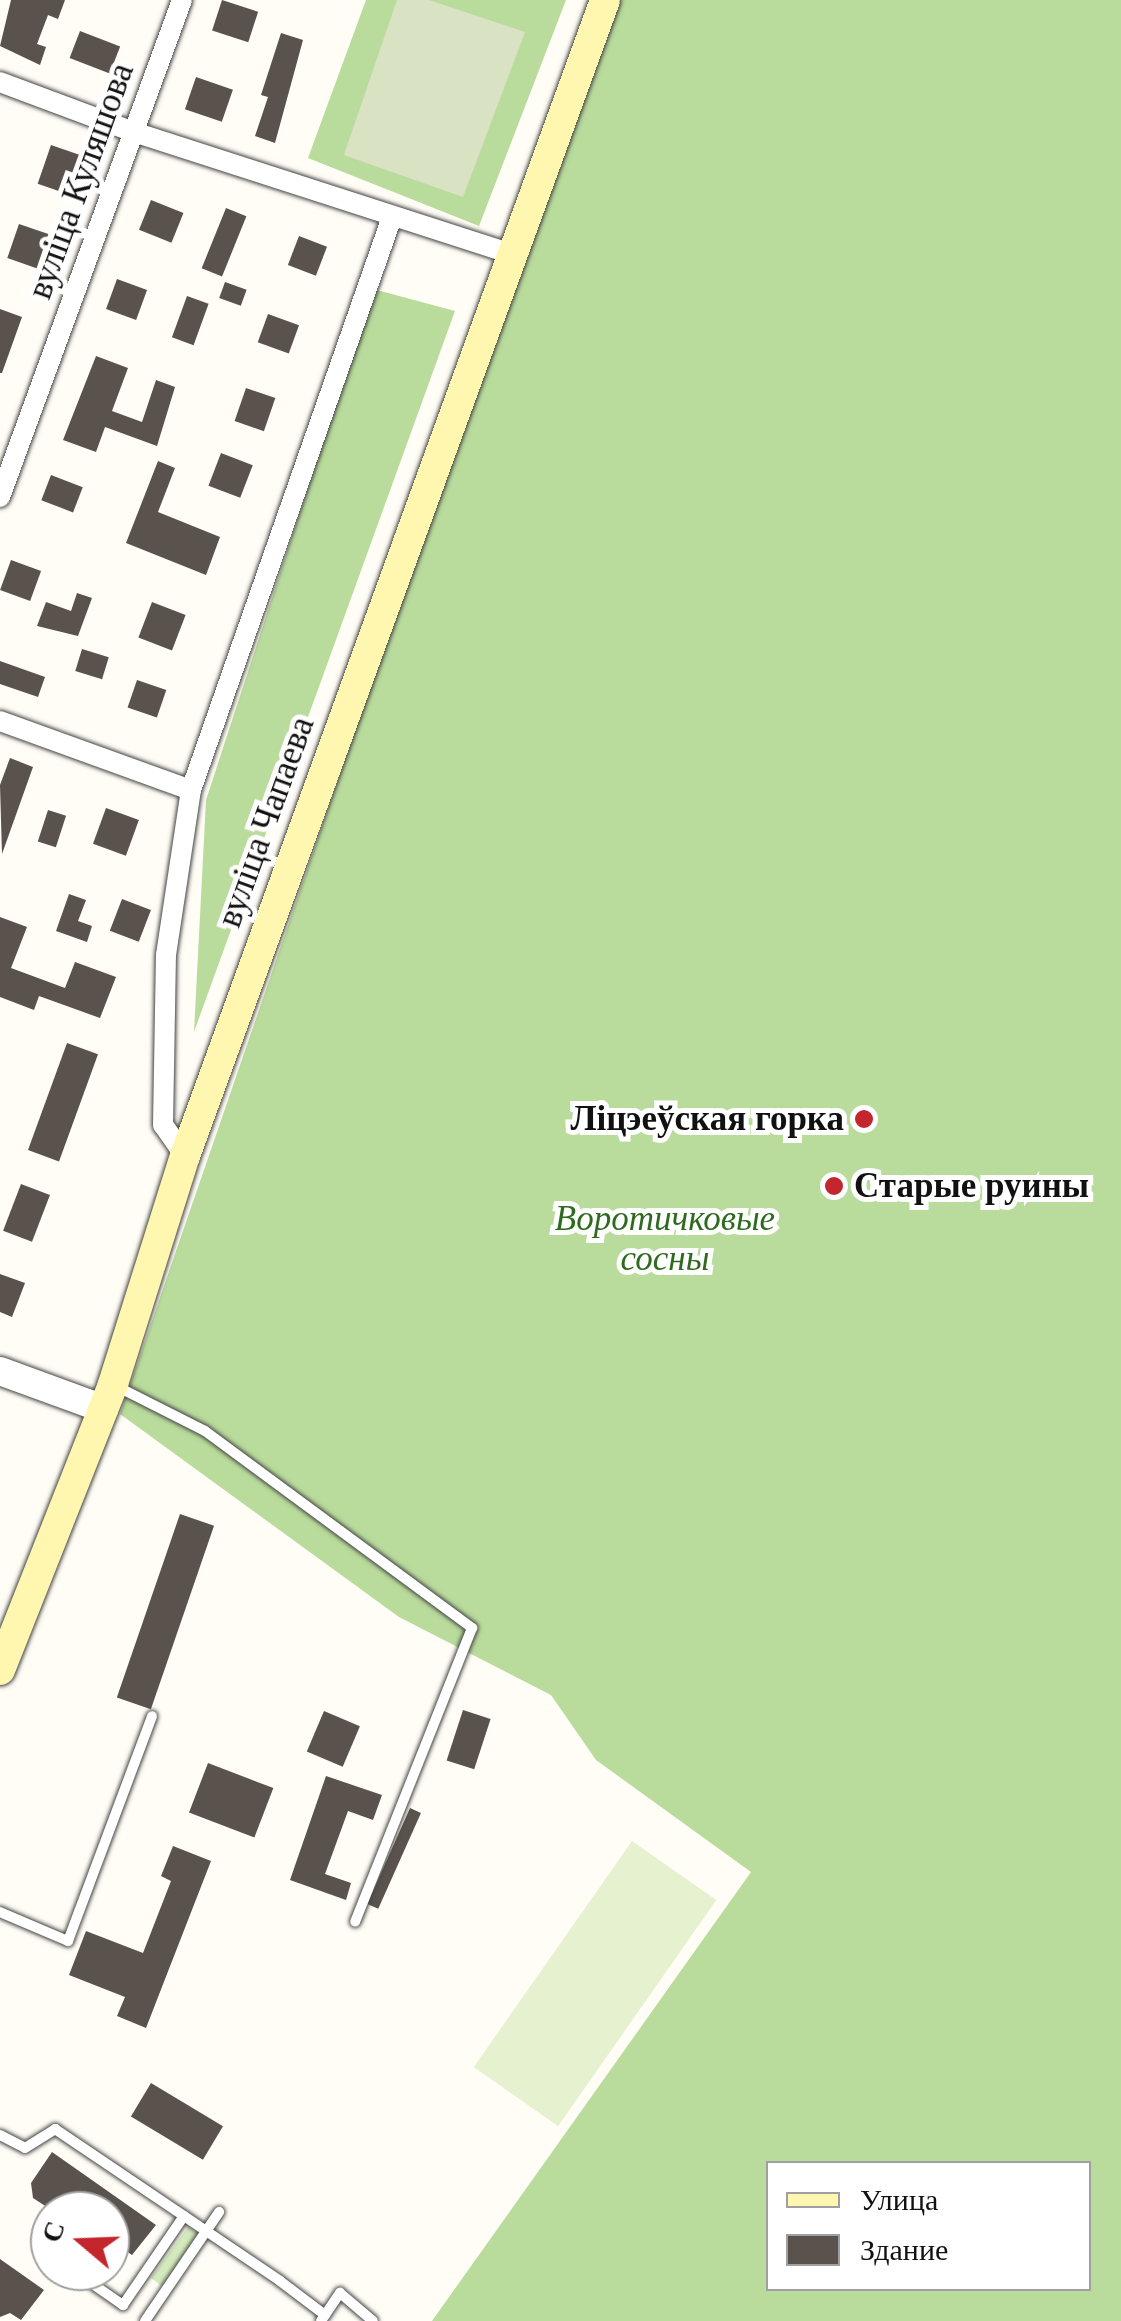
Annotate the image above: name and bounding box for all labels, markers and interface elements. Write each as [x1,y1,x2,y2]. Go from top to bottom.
street label: вуліца Куляшова [19,57,143,305]
street label: вуліца Чапаева [209,711,323,933]
place label: Ліцэеўская горка [570,1098,844,1140]
marker: Ліцэеўская горка [853,1108,875,1130]
place label: Старые руины [854,1165,1089,1207]
marker: Старые руины [823,1175,845,1197]
park label: Воротичковые сосны [555,1198,775,1280]
legend [766,2161,1091,2291]
text: Улица [860,2183,938,2216]
north arrow [30,2191,130,2291]
text: С [35,2217,71,2246]
text: Здание [860,2233,948,2266]

